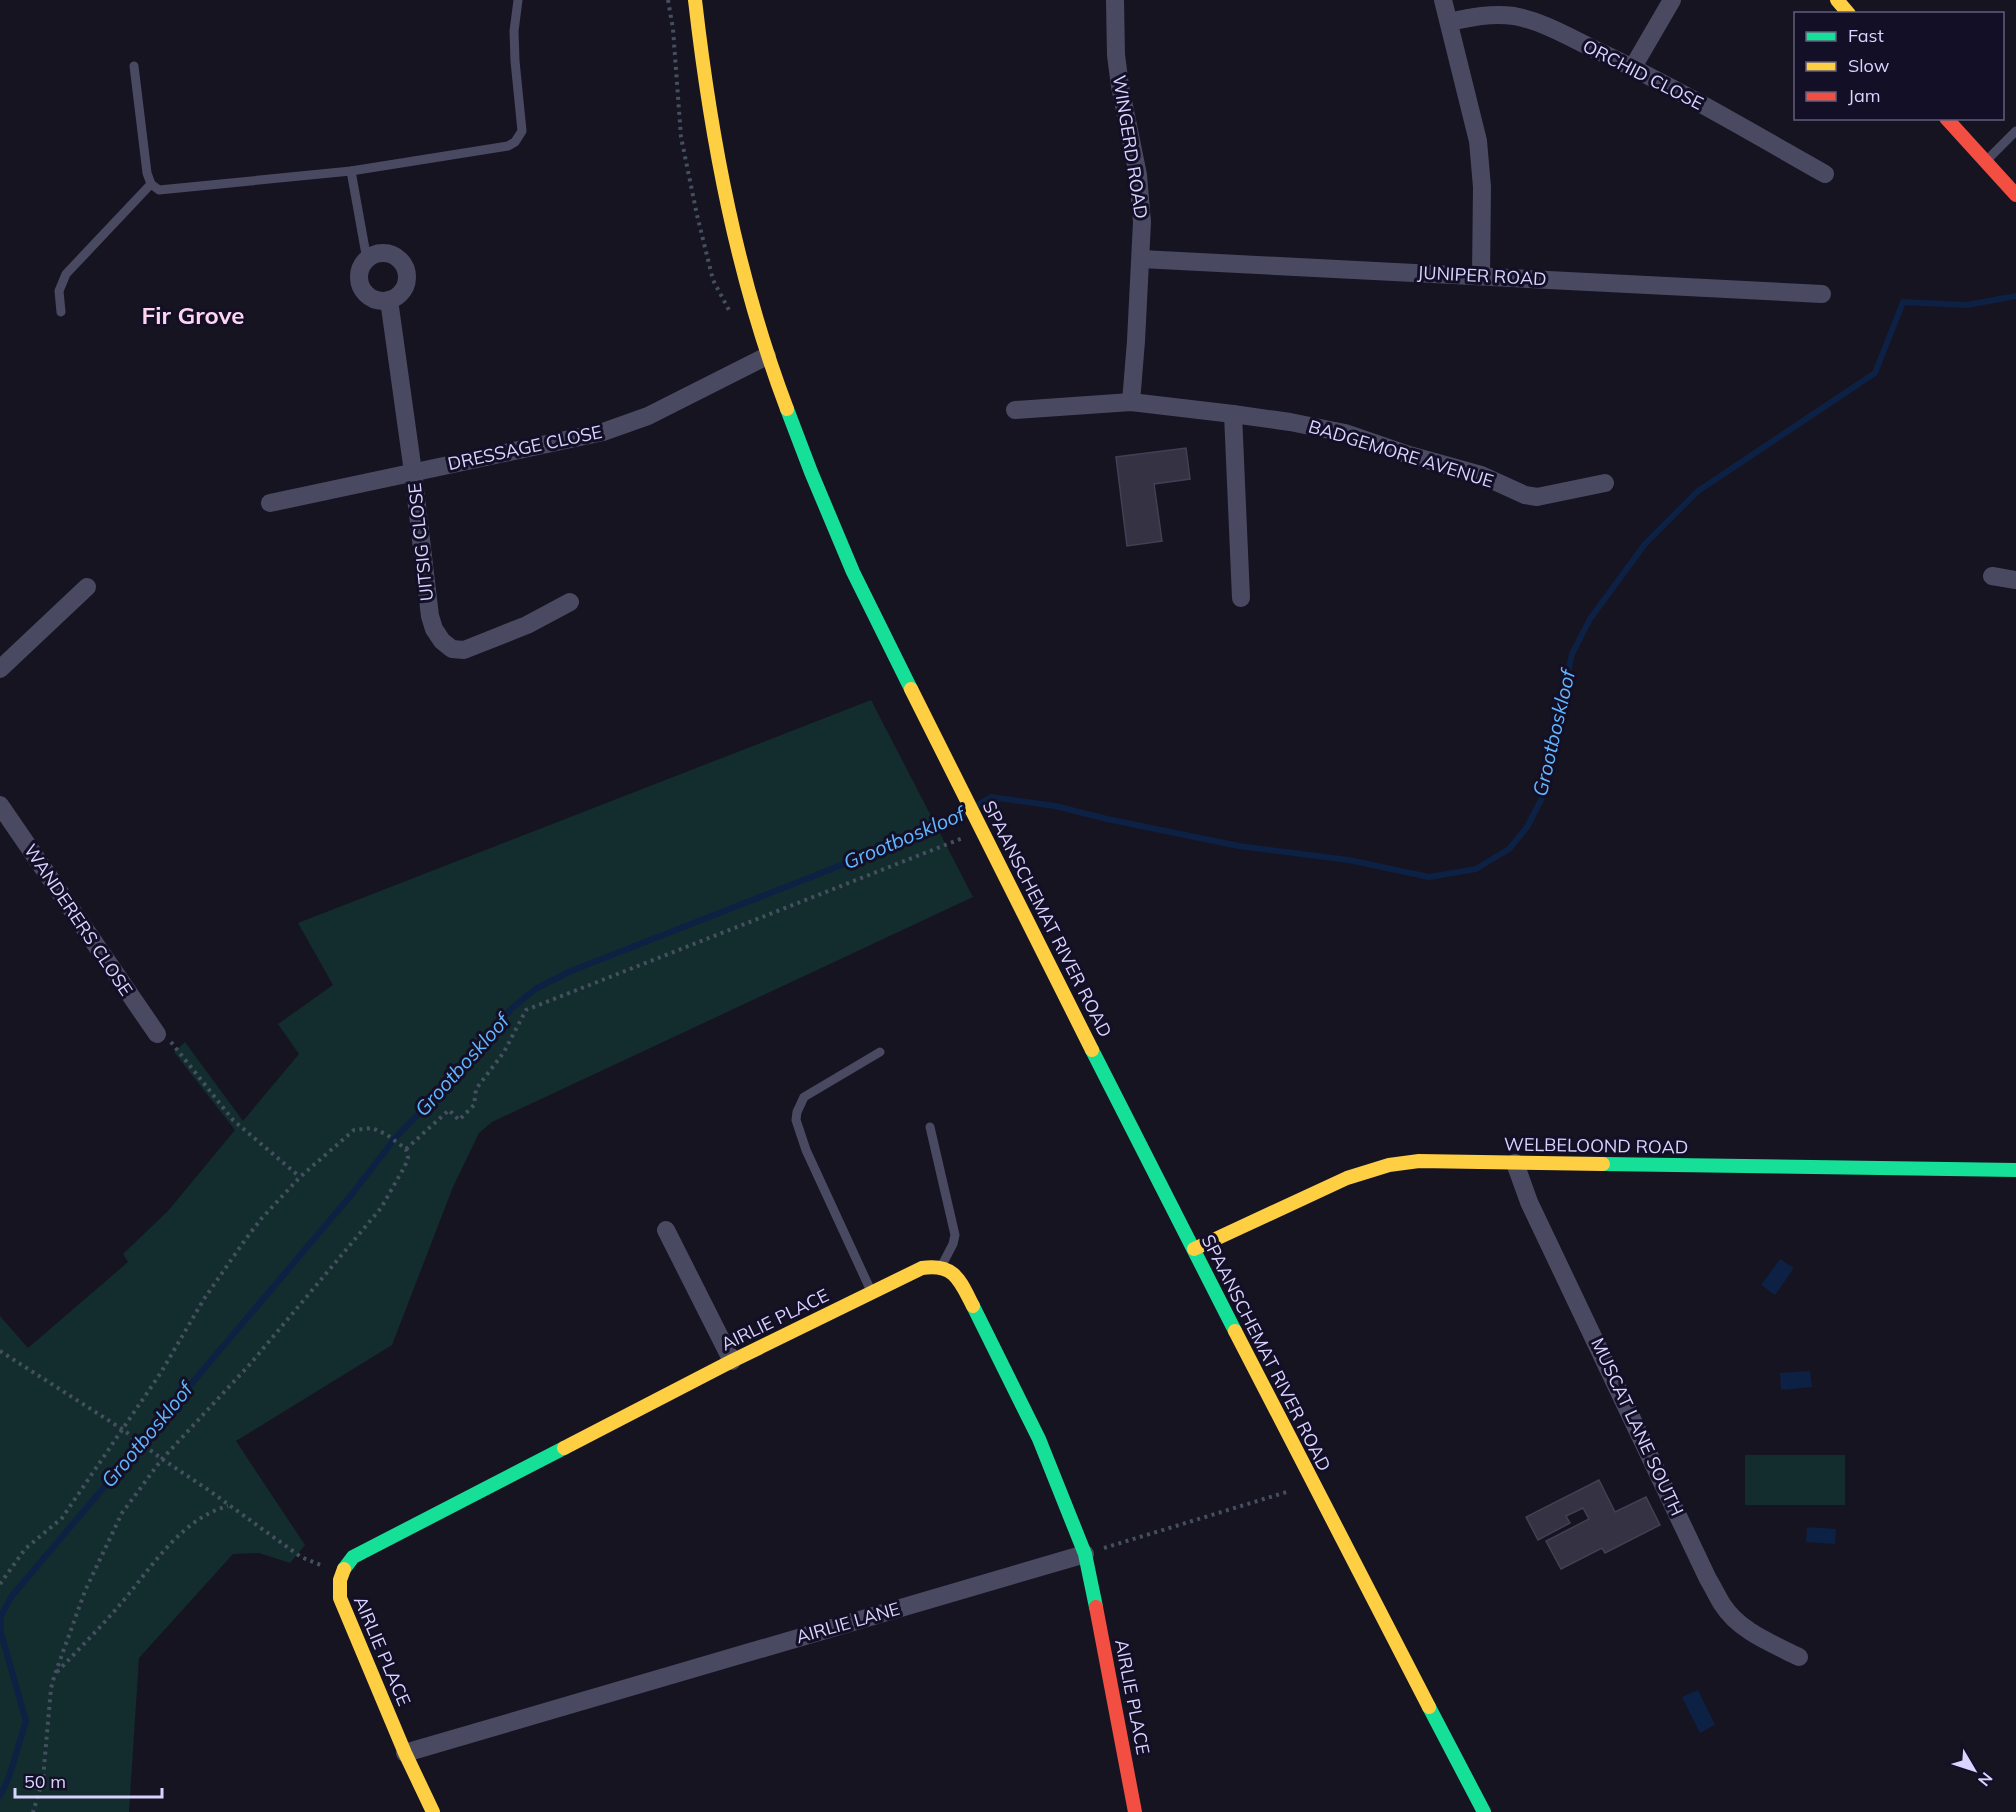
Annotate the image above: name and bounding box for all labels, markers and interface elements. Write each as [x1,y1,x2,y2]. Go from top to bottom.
legend [1794,12,2004,120]
text: Fast [1848,24,1884,47]
street label: ORCHID CLOSE [1579,34,1707,115]
text: Slow [1848,54,1890,77]
street label: WINGERD ROAD [1108,73,1153,220]
text: Jam [1848,84,1881,107]
street label: JUNIPER ROAD [1417,261,1547,290]
district label: Fir Grove [142,300,244,330]
street label: BADGEMORE AVENUE [1306,414,1496,493]
street label: DRESSAGE CLOSE [446,420,604,475]
street label: UITSIG CLOSE [403,482,438,602]
water label: Grootboskloof [1527,665,1581,799]
street label: SPAANSCHEMAT RIVER ROAD [978,797,1117,1041]
water label: Grootboskloof [839,800,970,874]
street label: WANDERERS CLOSE [19,839,138,1000]
water label: Grootboskloof [409,1007,516,1121]
street label: WELBELOOND ROAD [1504,1132,1688,1159]
street label: SPAANSCHEMAT RIVER ROAD [1197,1231,1336,1475]
street label: AIRLIE PLACE [717,1284,832,1356]
street label: MUSCAT LANE SOUTH [1586,1334,1689,1519]
water label: Grootboskloof [95,1375,199,1492]
street label: AIRLIE PLACE [349,1592,416,1709]
street label: AIRLIE LANE [793,1597,902,1648]
street label: AIRLIE PLACE [1110,1637,1155,1757]
north arrow [1944,1740,2004,1800]
scale bar [15,1761,162,1799]
text: N [1974,1768,1997,1790]
text: 50 m [24,1770,66,1793]

